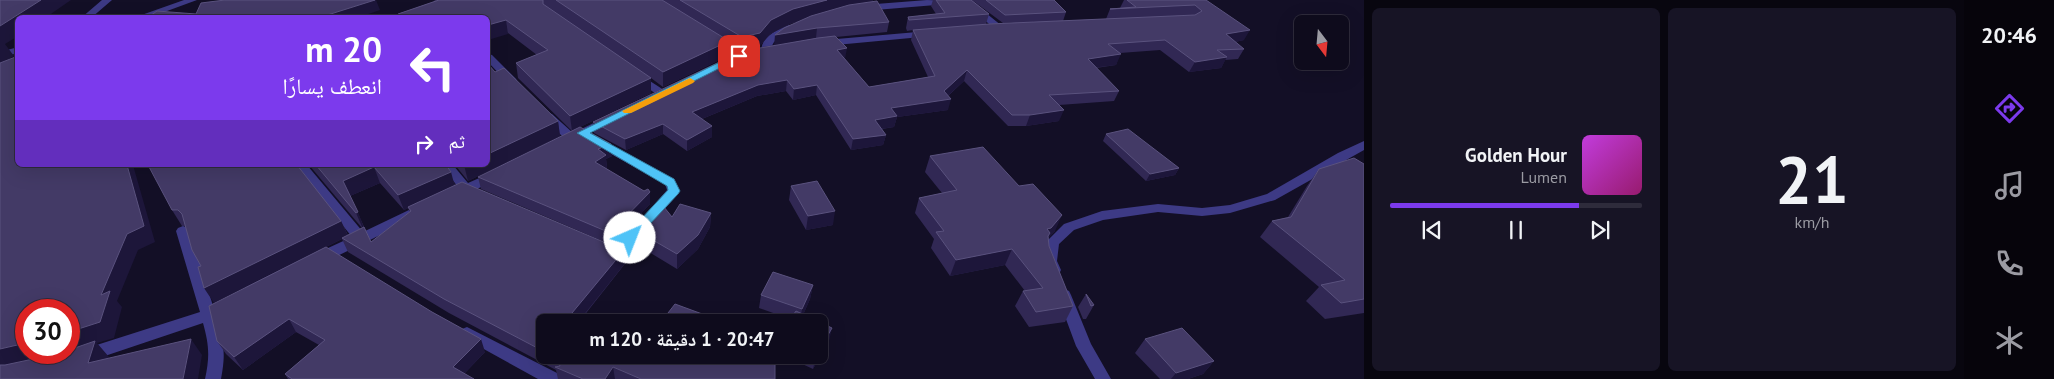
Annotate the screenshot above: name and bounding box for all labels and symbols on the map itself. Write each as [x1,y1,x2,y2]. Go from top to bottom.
north arrow [1294,15,1349,70]
pin [718,35,760,77]
position arrow [603,211,655,263]
speed limit sign: 30 [15,299,80,364]

